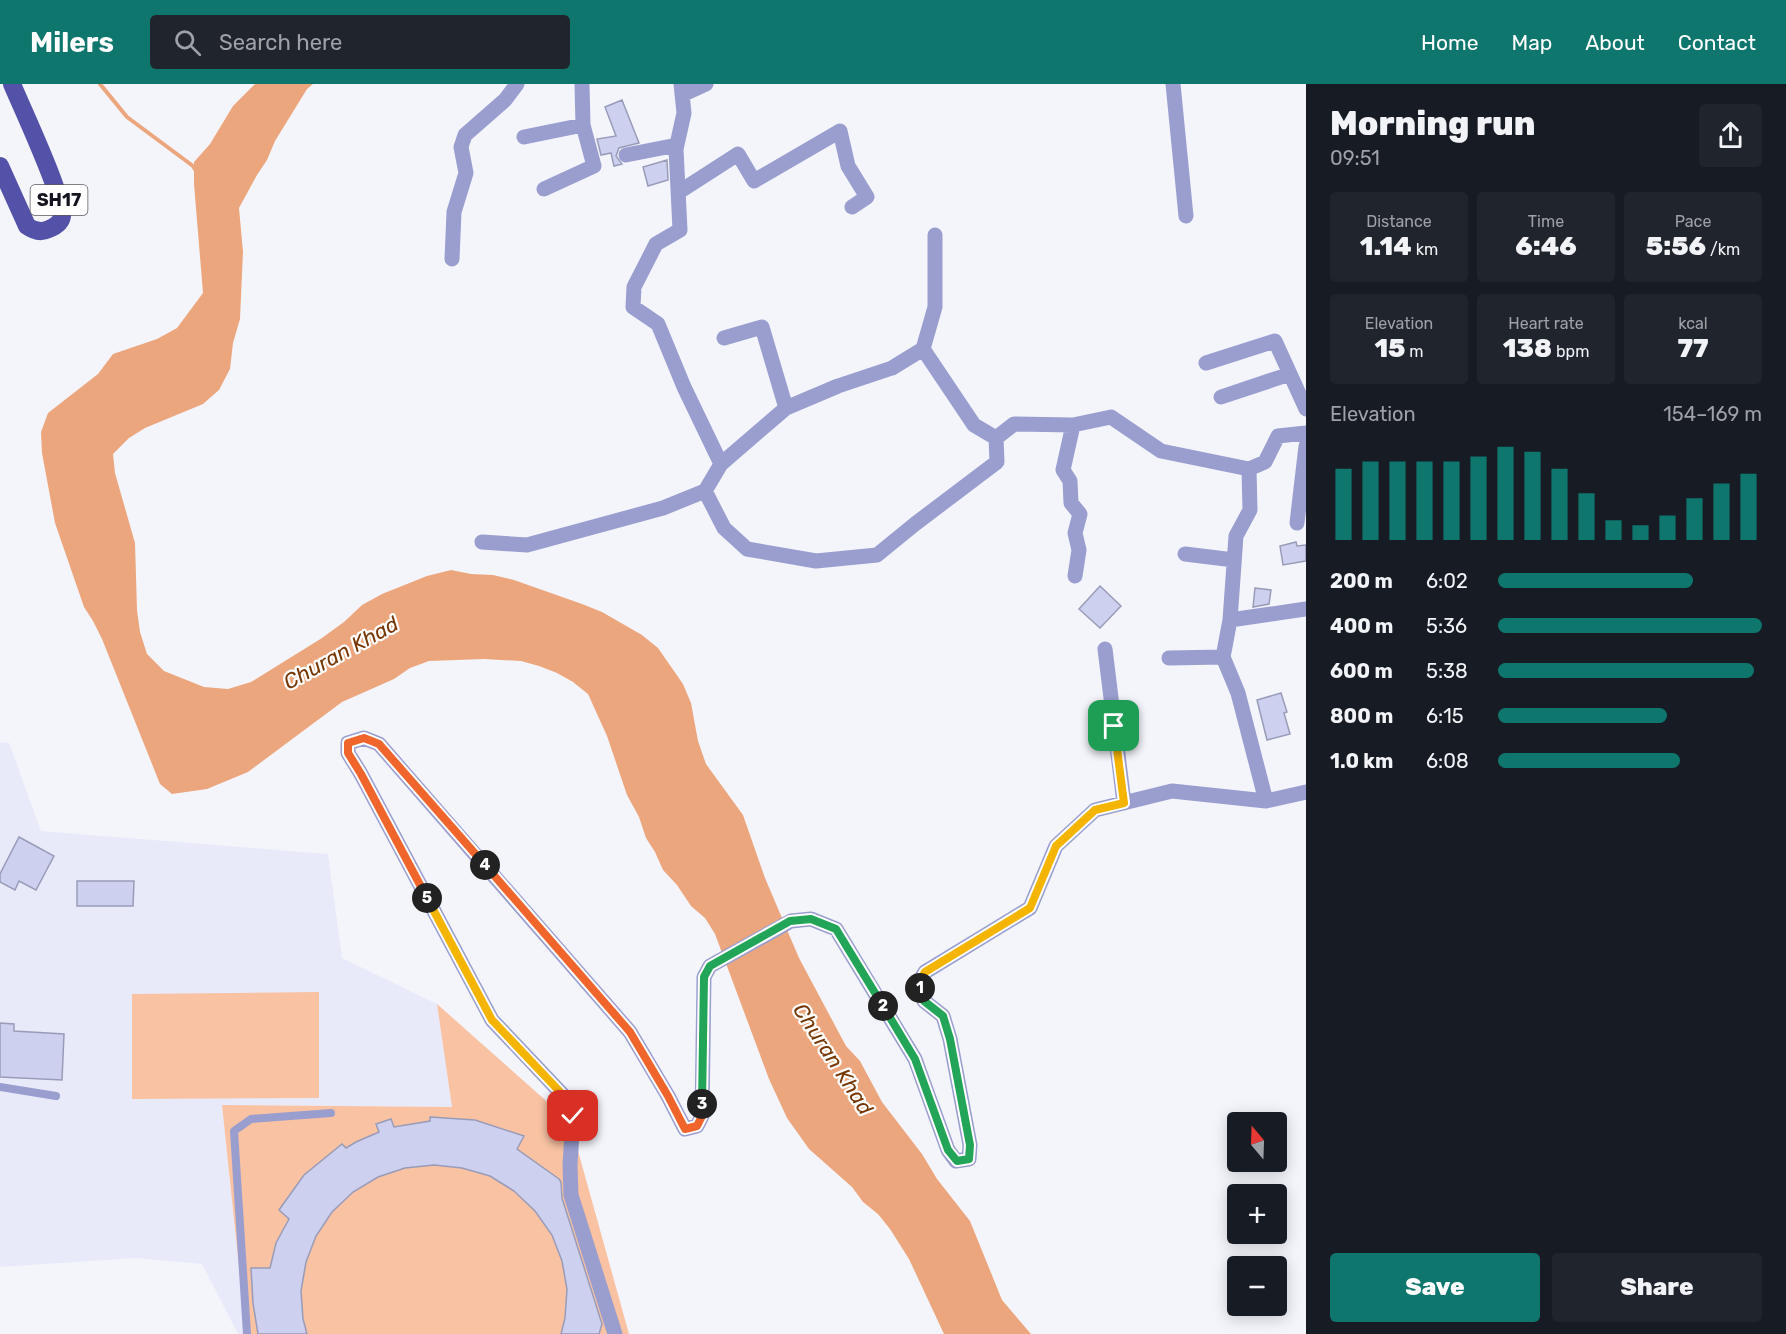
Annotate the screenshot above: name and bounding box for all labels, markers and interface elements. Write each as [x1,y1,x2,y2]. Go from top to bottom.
search box [150,15,570,69]
text: Milers [30,26,114,59]
icon: search [171,26,204,59]
text: Search here [219,29,342,56]
text: Home [1421,30,1478,55]
text: Map [1511,30,1552,55]
text: About [1585,30,1645,55]
text: Contact [1678,30,1756,55]
text: Morning run [1330,104,1535,143]
button: share [1699,104,1762,167]
text: 09:51 [1330,146,1380,170]
road number: SH17 [31,185,88,215]
text: Distance [1366,212,1432,231]
text: Time [1528,212,1564,231]
text: Pace [1675,212,1711,231]
text: 1.14 [1360,231,1412,262]
text: 6:46 [1515,231,1577,262]
text: 5:56 [1646,231,1706,262]
text: km [1412,240,1438,259]
text: /km [1706,240,1740,259]
text: Elevation [1365,314,1433,333]
text: Heart rate [1508,314,1584,333]
text: kcal [1678,314,1708,333]
text: 15 [1374,333,1405,364]
text: 138 [1503,333,1552,364]
text: 77 [1677,333,1709,364]
text: m [1405,342,1424,361]
text: bpm [1552,342,1589,361]
text: Elevation [1330,402,1416,426]
text: 154–169 m [1663,402,1762,426]
text: 200 m [1330,569,1393,593]
text: 6:02 [1426,569,1468,593]
water label: Churan Khad [279,610,403,694]
text: 400 m [1330,614,1393,638]
text: 5:36 [1426,614,1467,638]
text: 600 m [1330,659,1393,683]
text: 5:38 [1426,659,1468,683]
pin [1088,700,1139,751]
text: 800 m [1330,704,1393,728]
text: 6:15 [1426,704,1464,728]
icon: arrive [1097,709,1130,742]
text: 1.0 km [1330,749,1393,773]
text: 6:08 [1426,749,1469,773]
pin: 4 [470,850,500,880]
text: 4 [480,855,490,874]
pin: 5 [412,883,442,913]
text: 5 [422,888,432,907]
pin: 1 [905,973,935,1003]
text: 1 [916,978,924,997]
pin: 2 [868,991,898,1021]
text: 2 [878,996,888,1015]
water label: Churan Khad [788,998,879,1120]
pin: 3 [687,1089,717,1119]
pin [547,1090,598,1141]
text: 3 [697,1094,707,1113]
icon: check [556,1099,589,1132]
north arrow [1227,1112,1287,1172]
map controls [1227,1112,1287,1316]
button: + [1227,1184,1287,1244]
button: Save [1330,1253,1540,1322]
button: Share [1552,1253,1762,1322]
button: − [1227,1256,1287,1316]

